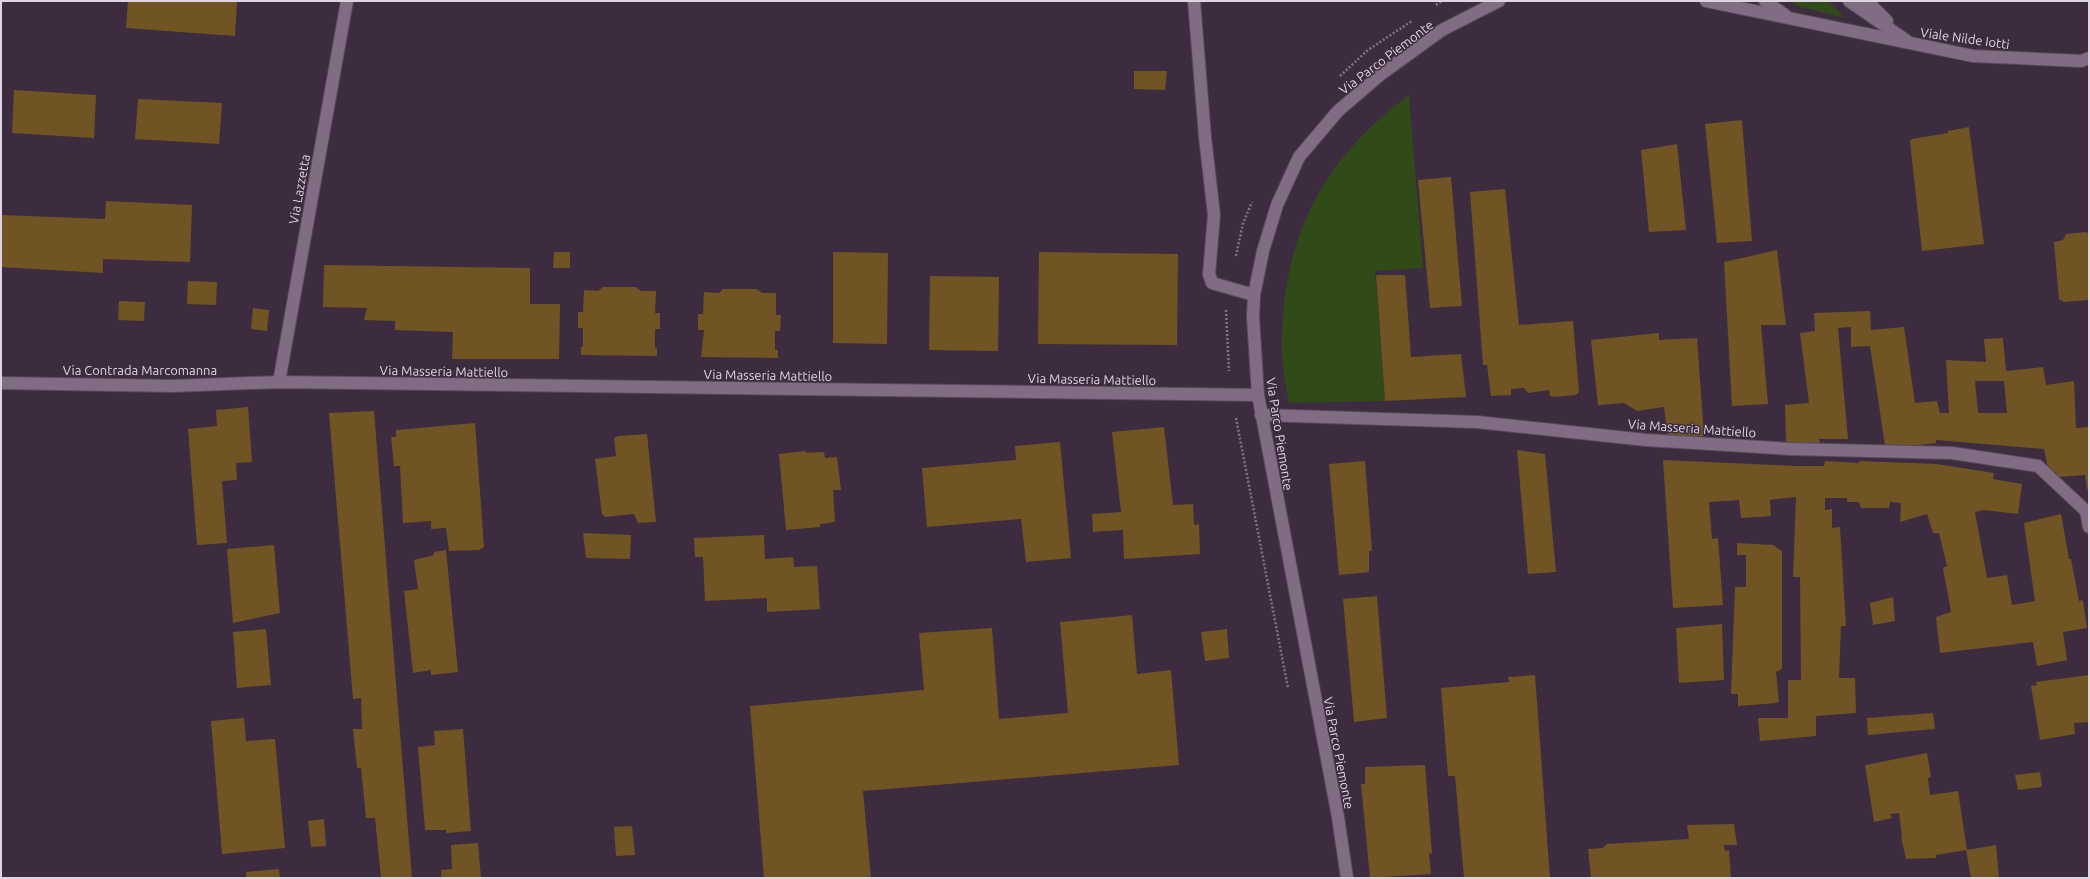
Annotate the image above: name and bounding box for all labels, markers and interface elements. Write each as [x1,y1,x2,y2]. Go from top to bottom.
street label: Via Parco Piemonte [1336,17,1436,97]
street label: Viale Nilde Iotti [1919,25,2011,51]
street label: Via Lazzetta [286,153,312,225]
street label: Via Contrada Marcomanna [63,363,217,377]
street label: Via Masseria Mattiello [380,363,508,379]
street label: Via Masseria Mattiello [704,367,832,383]
street label: Via Masseria Mattiello [1028,371,1156,387]
street label: Via Parco Piemonte [1264,377,1296,491]
street label: Via Masseria Mattiello [1627,417,1757,439]
street label: Via Parco Piemonte [1321,696,1357,810]

